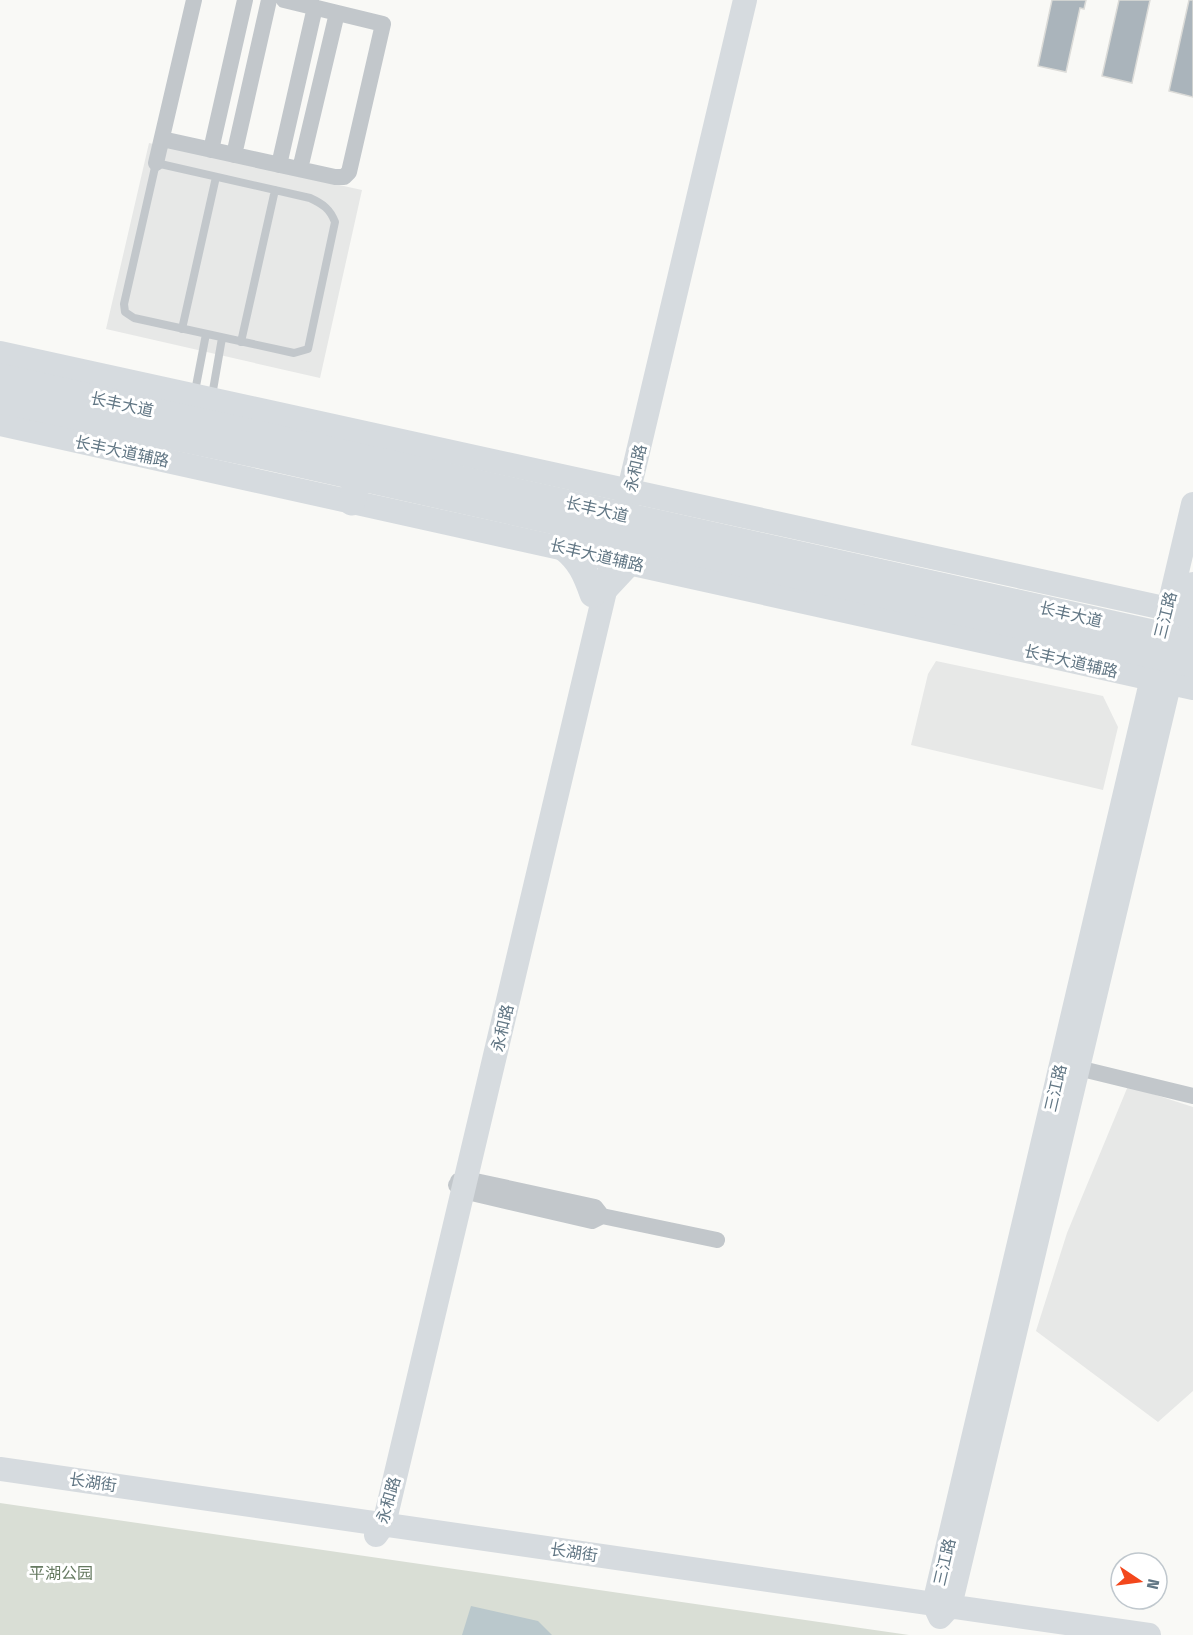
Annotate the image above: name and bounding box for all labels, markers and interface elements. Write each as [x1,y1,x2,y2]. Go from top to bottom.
street label: 长丰大道 [89,389,155,420]
street label: 长丰大道辅路 [73,432,171,471]
street label: 永和路 [621,443,650,494]
street label: 长丰大道 [564,493,630,526]
street label: 长丰大道辅路 [548,535,646,576]
street label: 三江路 [1150,590,1181,641]
street label: 长丰大道 [1038,598,1104,631]
street label: 长丰大道辅路 [1022,641,1120,682]
street label: 永和路 [488,1003,517,1054]
street label: 三江路 [1041,1063,1070,1114]
street label: 长湖街 [68,1470,118,1495]
street label: 永和路 [373,1474,404,1526]
street label: 三江路 [930,1537,959,1588]
street label: 长湖街 [549,1540,599,1565]
north arrow [1109,1551,1169,1611]
park label: 平湖公园 [29,1564,93,1583]
text: N [1143,1577,1163,1591]

